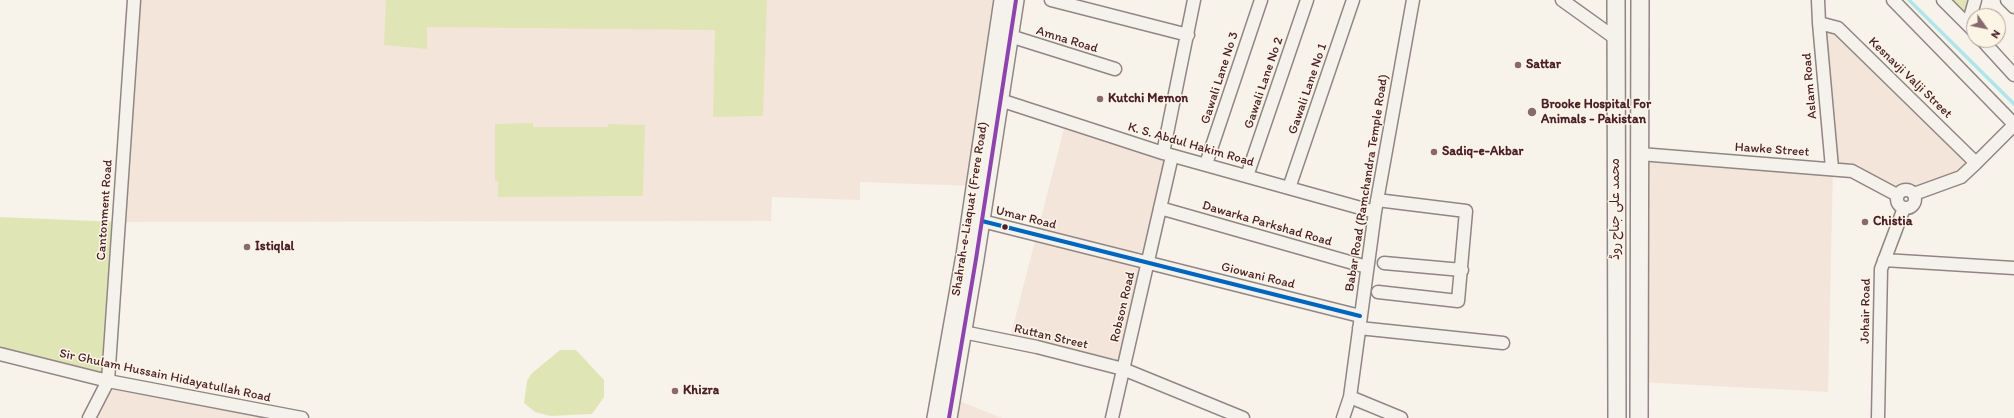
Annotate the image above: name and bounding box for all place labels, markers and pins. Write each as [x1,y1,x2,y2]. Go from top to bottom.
place label: Sattar [1526,57,1561,73]
marker: Sattar [1513,60,1523,70]
place label: Kutchi Memon [1108,91,1188,107]
marker: Kutchi Memon [1095,94,1105,104]
place label: Brooke Hospital For Animals - Pakistan [1541,97,1651,128]
marker: Brooke Hospital For Animals - Pakistan [1526,106,1538,118]
place label: Sadiq-e-Akbar [1442,144,1523,160]
marker: Sadiq-e-Akbar [1429,147,1439,157]
place label: Chistia [1873,214,1912,230]
marker: Chistia [1860,217,1870,227]
unlabelled marker [1000,222,1010,232]
place label: Istiqlal [255,239,294,255]
marker: Istiqlal [242,242,252,252]
place label: Khizra [683,383,719,399]
marker: Khizra [670,386,680,396]

